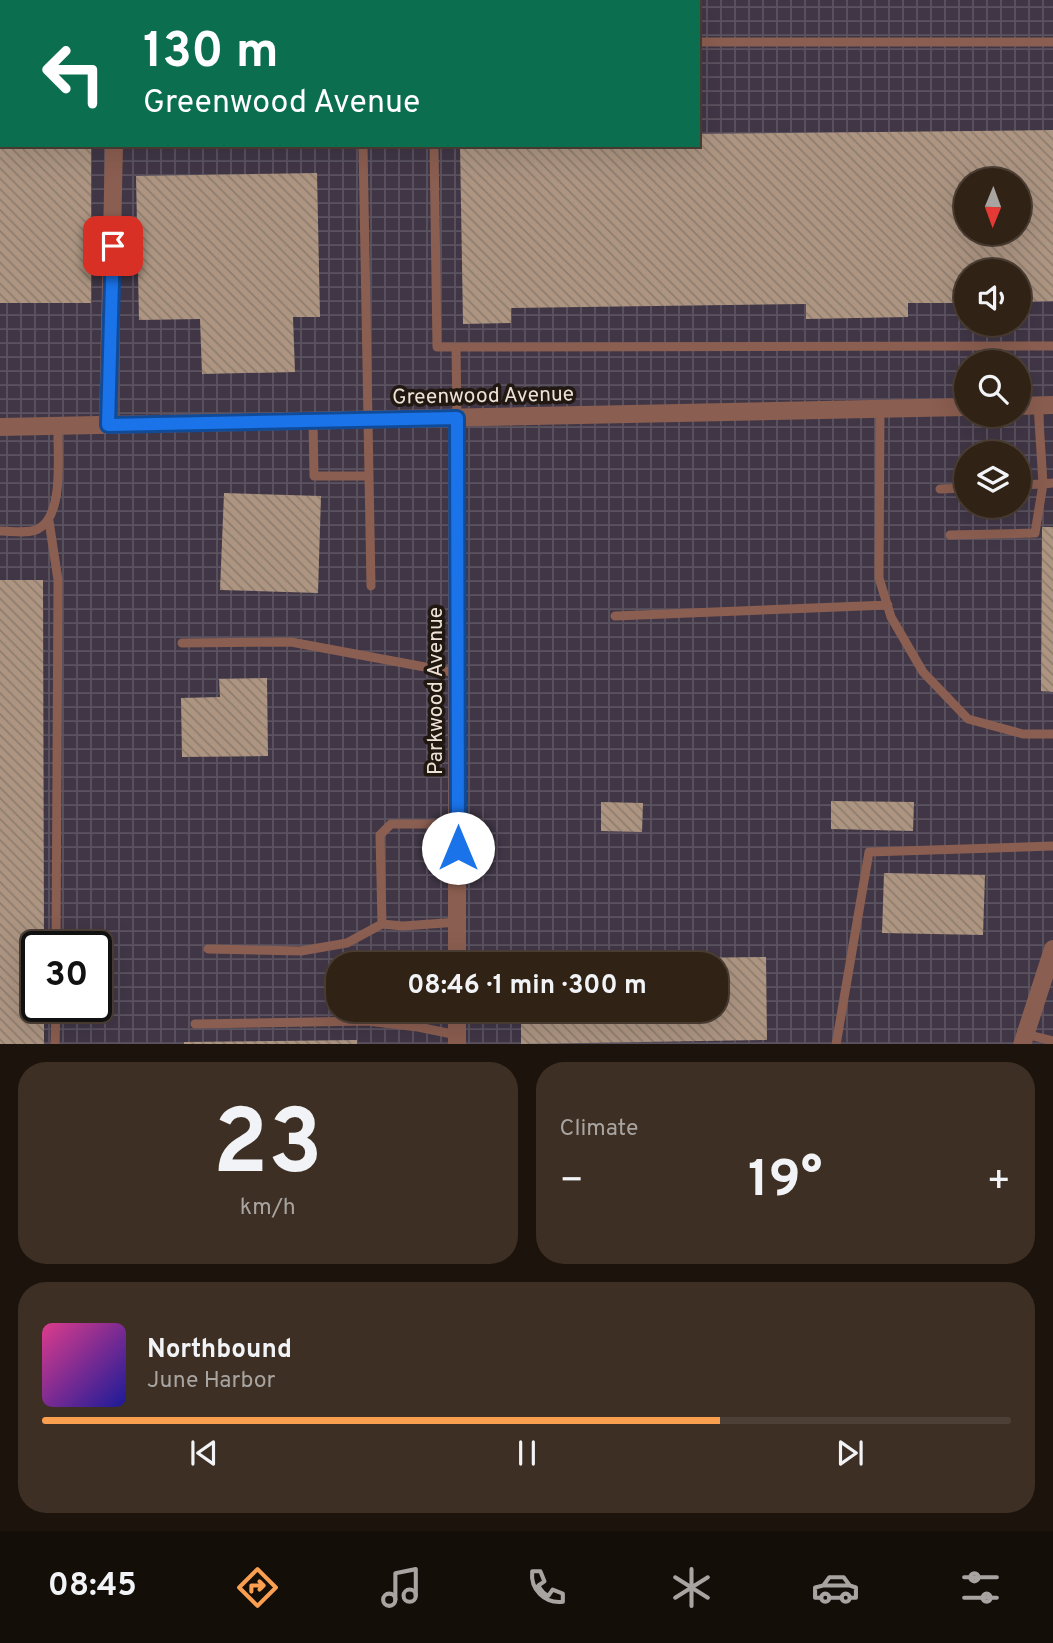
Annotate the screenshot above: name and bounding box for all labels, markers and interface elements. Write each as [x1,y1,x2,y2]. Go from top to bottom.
text: 130 m [143,23,279,85]
icon: left [28,28,119,119]
text: Greenwood Avenue [143,84,420,124]
north arrow [954,168,1031,245]
map controls [954,168,1031,518]
pin [83,216,143,276]
icon: arrive [94,227,132,265]
button: sound [954,259,1031,336]
button: search [954,350,1031,427]
street label: Greenwood Avenue [392,381,574,412]
button: layers [954,441,1031,518]
street label: Parkwood Avenue [423,607,450,775]
position arrow [421,811,495,885]
speed limit sign: 30 [21,931,112,1022]
text: 08:46 · 1 min · 300 m [407,970,647,1003]
text: 23 [213,1091,323,1206]
text: Climate [560,1115,638,1144]
text: 19° [748,1149,822,1215]
text: − [560,1158,584,1207]
text: + [986,1158,1011,1207]
text: km/h [240,1194,296,1223]
text: Northbound [147,1334,292,1367]
text: June Harbor [147,1367,275,1396]
icon: previous [185,1434,223,1472]
icon: pause [508,1434,546,1472]
icon: next [831,1434,869,1472]
icon: directions [233,1563,282,1612]
icon: music [377,1563,426,1612]
icon: phone [522,1563,571,1612]
icon: climate [667,1563,716,1612]
icon: car [811,1563,860,1612]
icon: filters [956,1563,1005,1612]
text: 08:45 [48,1567,137,1607]

